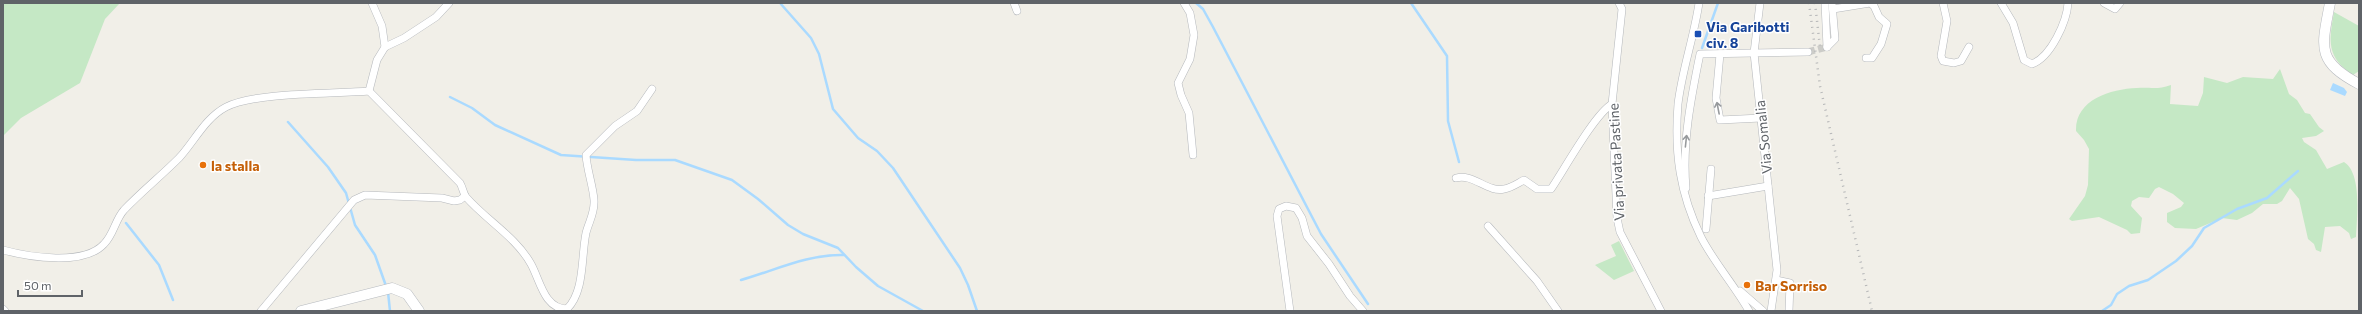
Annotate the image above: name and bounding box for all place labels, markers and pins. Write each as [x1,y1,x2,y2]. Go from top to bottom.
place label: Via Garibotti civ. 8 [1706,18,1790,51]
marker: Via Garibotti civ. 8 [1693,29,1703,39]
place label: la stalla [211,157,260,174]
marker: la stalla [198,160,208,170]
place label: Bar Sorriso [1755,277,1827,294]
marker: Bar Sorriso [1742,280,1752,290]

